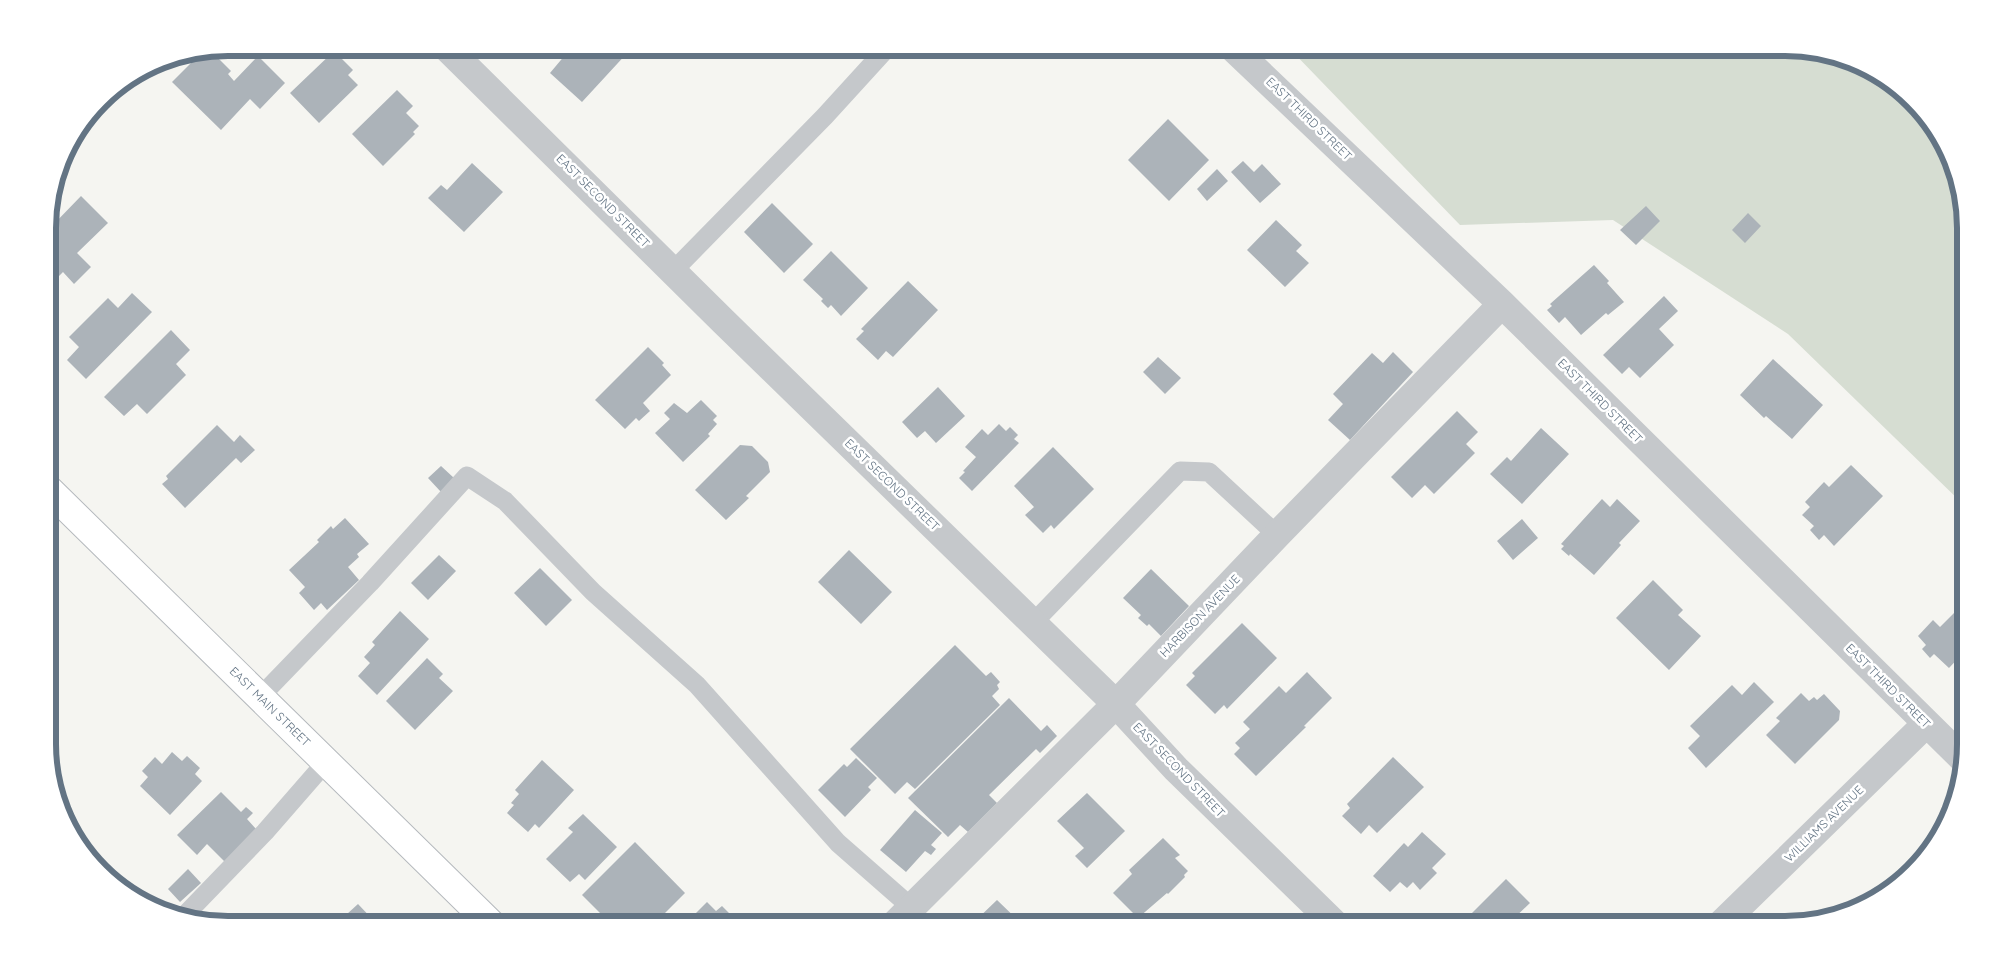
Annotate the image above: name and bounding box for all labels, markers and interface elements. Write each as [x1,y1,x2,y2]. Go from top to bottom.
street label: EAST THIRD STREET [1263,74,1355,163]
street label: EAST SECOND STREET [554,151,653,250]
street label: EAST THIRD STREET [1555,355,1646,446]
street label: EAST SECOND STREET [842,435,943,534]
street label: HARBISON AVENUE [1156,571,1243,660]
street label: EAST THIRD STREET [1843,640,1934,731]
street label: EAST MAIN STREET [227,664,314,750]
street label: EAST SECOND STREET [1130,719,1229,820]
street label: WILLIAMS AVENUE [1781,782,1866,865]

